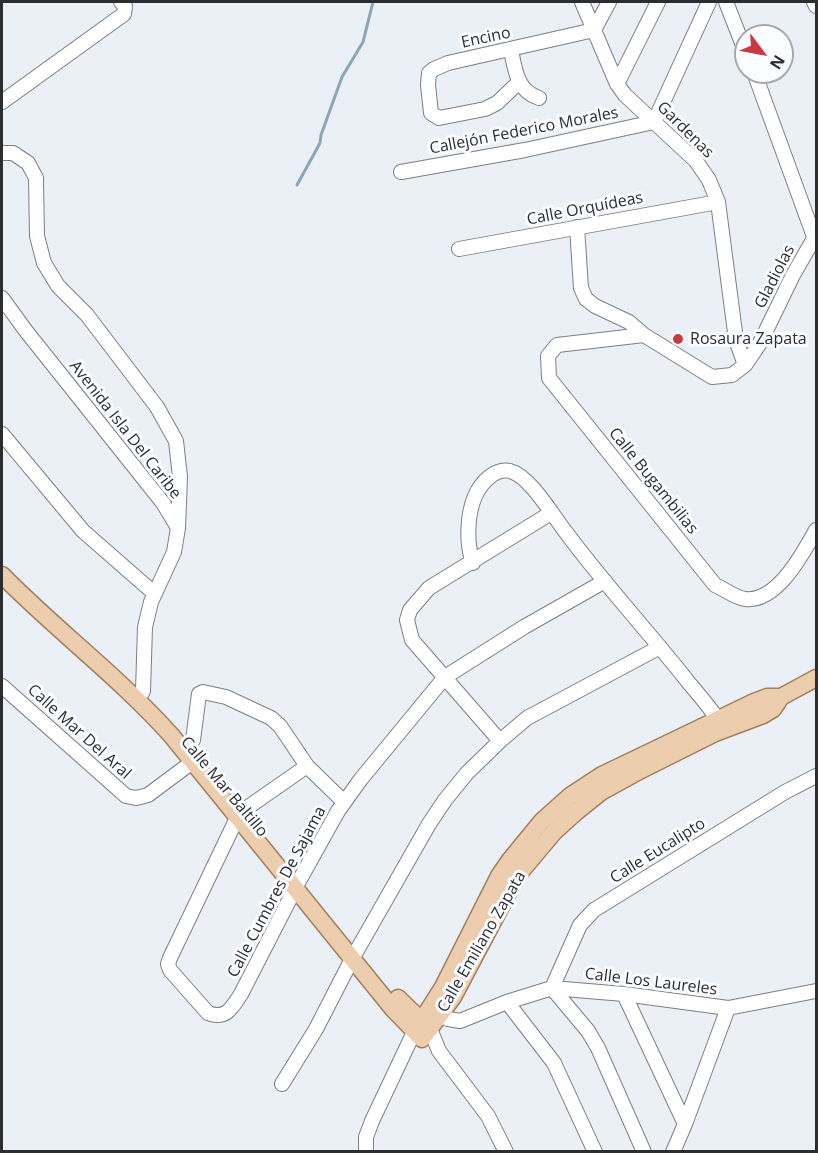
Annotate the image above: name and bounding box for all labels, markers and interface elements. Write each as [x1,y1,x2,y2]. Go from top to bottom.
street label: Encino [460,23,512,53]
north arrow [734,24,794,84]
text: N [765,51,790,74]
street label: Gardenas [653,98,717,162]
street label: Callejón Federico Morales [428,103,620,159]
street label: Calle Orquídeas [525,188,645,230]
street label: Gladiolas [751,242,799,312]
place label: Rosaura Zapata [690,329,807,349]
marker: Rosaura Zapata [671,332,685,346]
street label: Avenida Isla Del Caribe [65,357,185,503]
street label: Calle Bugambilias [604,424,702,538]
street label: Calle Mar Del Aral [23,681,135,783]
street label: Calle Mar Baltillo [177,733,271,841]
street label: Calle Cumbres De Sajama [224,803,330,981]
street label: Calle Eucalipto [607,814,709,888]
street label: Calle Emiliano Zapata [434,868,530,1016]
street label: Calle Los Laureles [584,964,718,1000]

